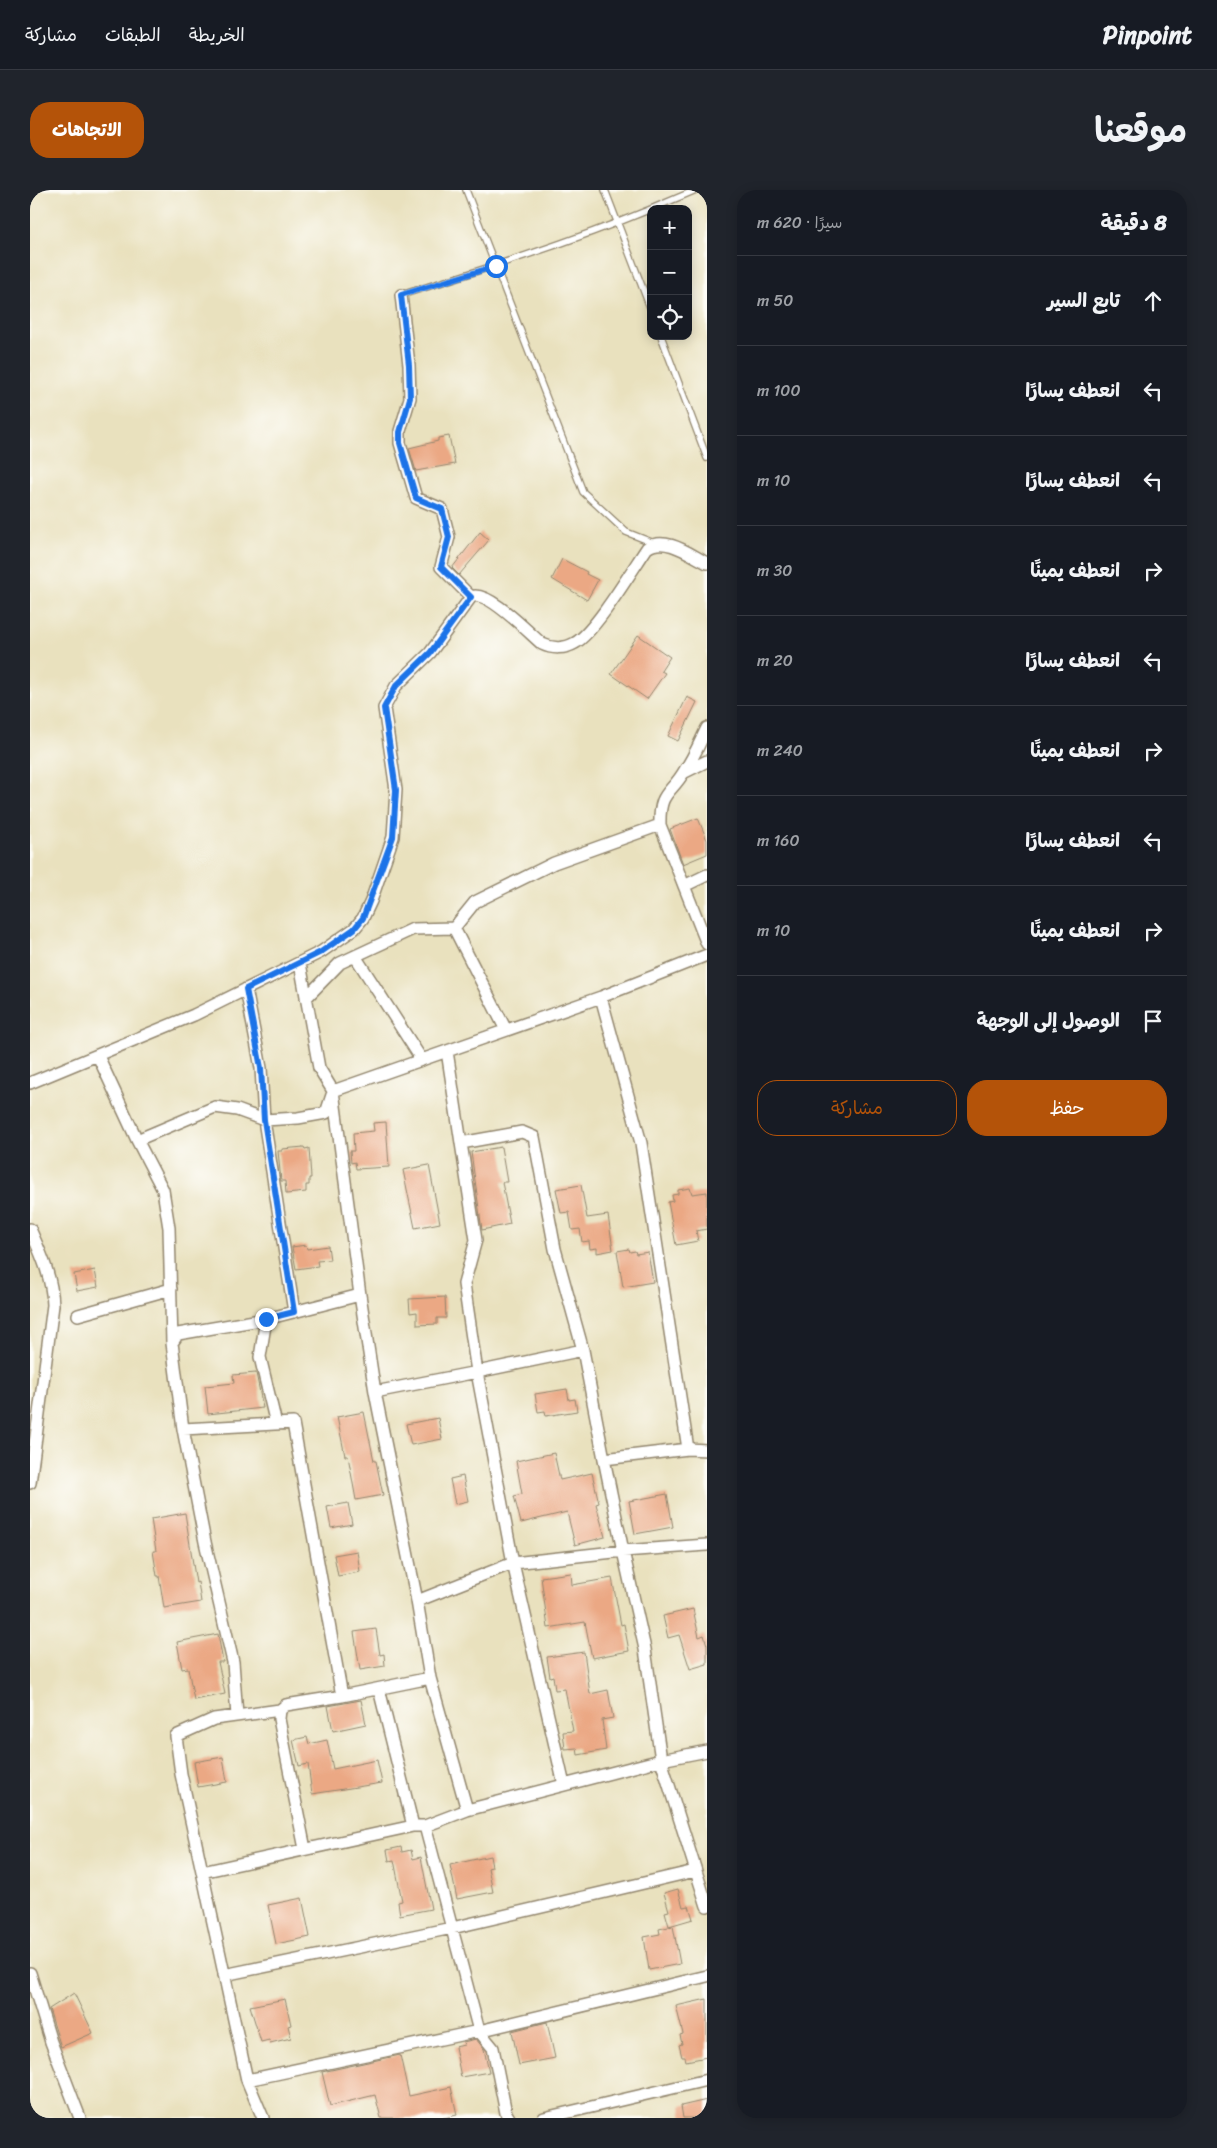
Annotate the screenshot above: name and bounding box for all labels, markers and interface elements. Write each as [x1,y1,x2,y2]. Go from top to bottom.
text: Pinpoint [1103,14,1192,56]
text: مشاركة [25,19,77,51]
text: الطبقات [105,19,161,51]
text: الخريطة [189,19,245,51]
text: موقعنا [1094,99,1187,161]
button: الاتجاهات [30,102,144,158]
text: 8 دقيقة [1100,204,1167,242]
map controls [647,205,692,340]
button: + [647,205,692,250]
text: سيرًا · 620 m [757,208,842,237]
button: − [647,250,692,295]
route start [485,255,508,278]
text: تابع السير [1047,284,1120,317]
text: 50 m [757,286,793,315]
icon: ahead [1139,287,1167,315]
button: locate [647,295,692,340]
text: انعطف يسارًا [1025,374,1120,407]
text: 100 m [757,376,801,405]
icon: left [1139,377,1167,405]
text: انعطف يسارًا [1025,464,1120,497]
text: 10 m [757,466,790,495]
icon: left [1139,467,1167,495]
text: انعطف يمينًا [1030,554,1120,587]
text: 30 m [757,556,792,585]
icon: right [1139,557,1167,585]
text: انعطف يسارًا [1025,644,1120,677]
text: 20 m [757,646,793,675]
icon: left [1139,647,1167,675]
text: انعطف يمينًا [1030,734,1120,767]
text: 240 m [757,736,803,765]
icon: right [1139,737,1167,765]
text: انعطف يسارًا [1025,824,1120,857]
text: 160 m [757,826,800,855]
icon: left [1139,827,1167,855]
text: انعطف يمينًا [1030,914,1120,947]
text: 10 m [757,916,790,945]
icon: right [1139,917,1167,945]
text: الوصول إلى الوجهة [977,1004,1120,1037]
icon: arrive [1139,1007,1167,1035]
button: مشاركة [757,1080,957,1136]
button: حفظ [967,1080,1167,1136]
route end [255,1308,278,1331]

